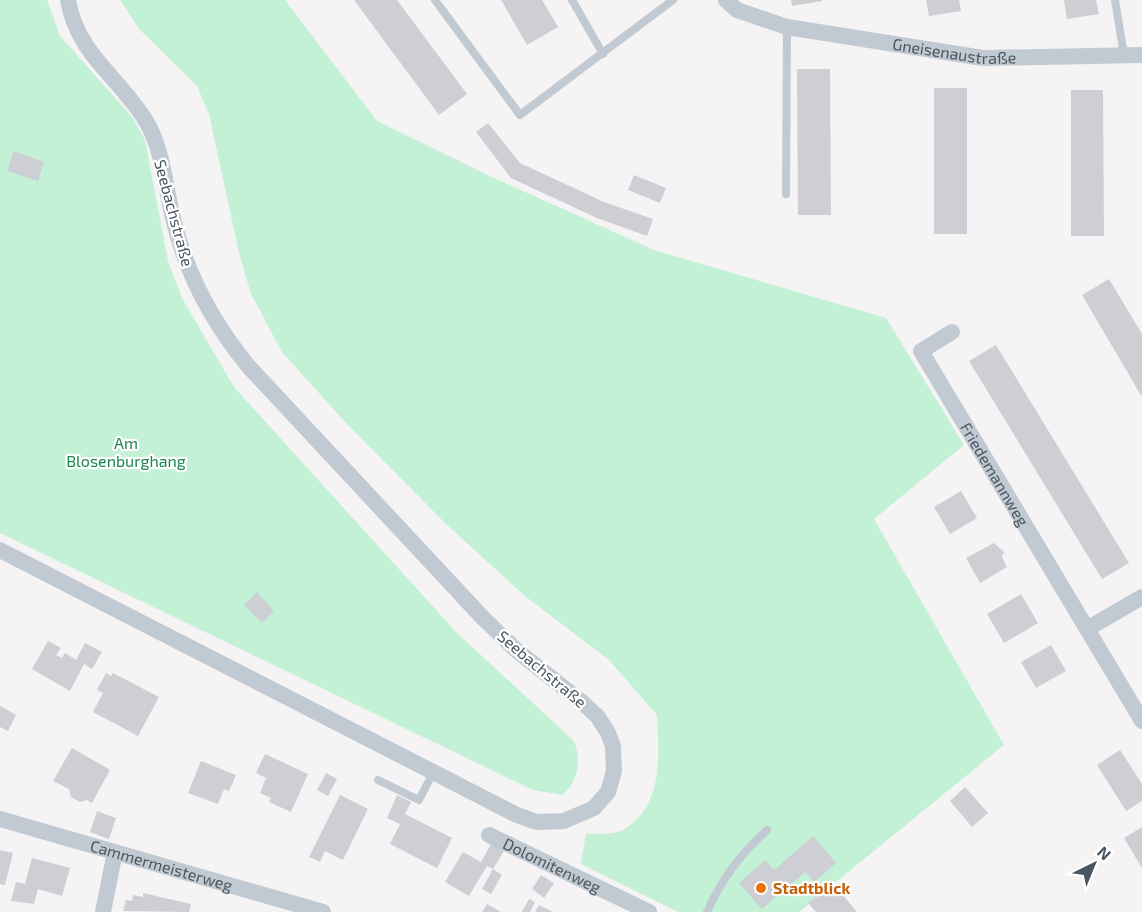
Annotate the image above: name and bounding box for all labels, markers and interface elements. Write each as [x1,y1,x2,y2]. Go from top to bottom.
street label: Gneisenaustraße [891,34,1016,67]
street label: Seebachstraße [151,157,198,268]
street label: Friedemannweg [957,419,1033,529]
park label: Am Blosenburghang [66,433,186,470]
street label: Seebachstraße [494,626,591,711]
street label: Dolomitenweg [500,833,604,897]
north arrow [1064,834,1124,894]
street label: Cammermeisterweg [88,835,235,895]
text: N [1094,842,1115,864]
place label: Stadtblick [773,878,850,897]
marker: Stadtblick [754,881,768,895]

